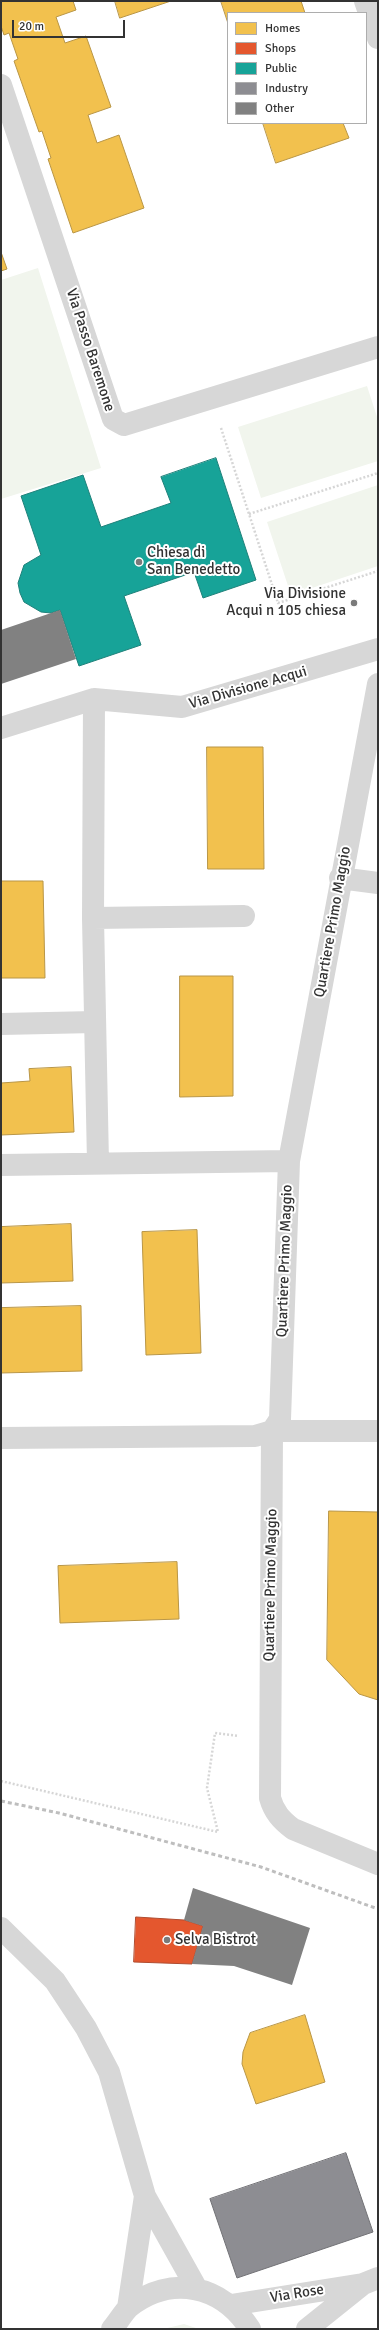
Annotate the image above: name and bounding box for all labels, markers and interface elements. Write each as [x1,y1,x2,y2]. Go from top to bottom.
scale bar [14,12,127,38]
legend [227,12,367,124]
text: 20 m [19,19,44,34]
text: Homes [265,21,300,36]
text: Shops [265,41,296,56]
text: Public [265,61,297,76]
text: Industry [265,81,308,96]
text: Other [265,101,294,116]
street label: Via Passo Baremone [62,286,118,414]
place label: Chiesa di San Benedetto [147,544,240,579]
marker: Chiesa di San Benedetto [134,557,144,567]
place label: Via Divisione Acqui n 105 chiesa [226,585,346,620]
marker: Via Divisione Acqui n 105 chiesa [349,598,359,608]
street label: Via Divisione Acqui [187,663,309,713]
street label: Quartiere Primo Maggio [311,845,355,999]
street label: Quartiere Primo Maggio [273,1184,297,1338]
street label: Quartiere Primo Maggio [261,1508,281,1662]
place label: Selva Bistrot [175,1931,256,1949]
marker: Selva Bistrot [162,1935,172,1945]
street label: Via Rose [269,2281,325,2307]

